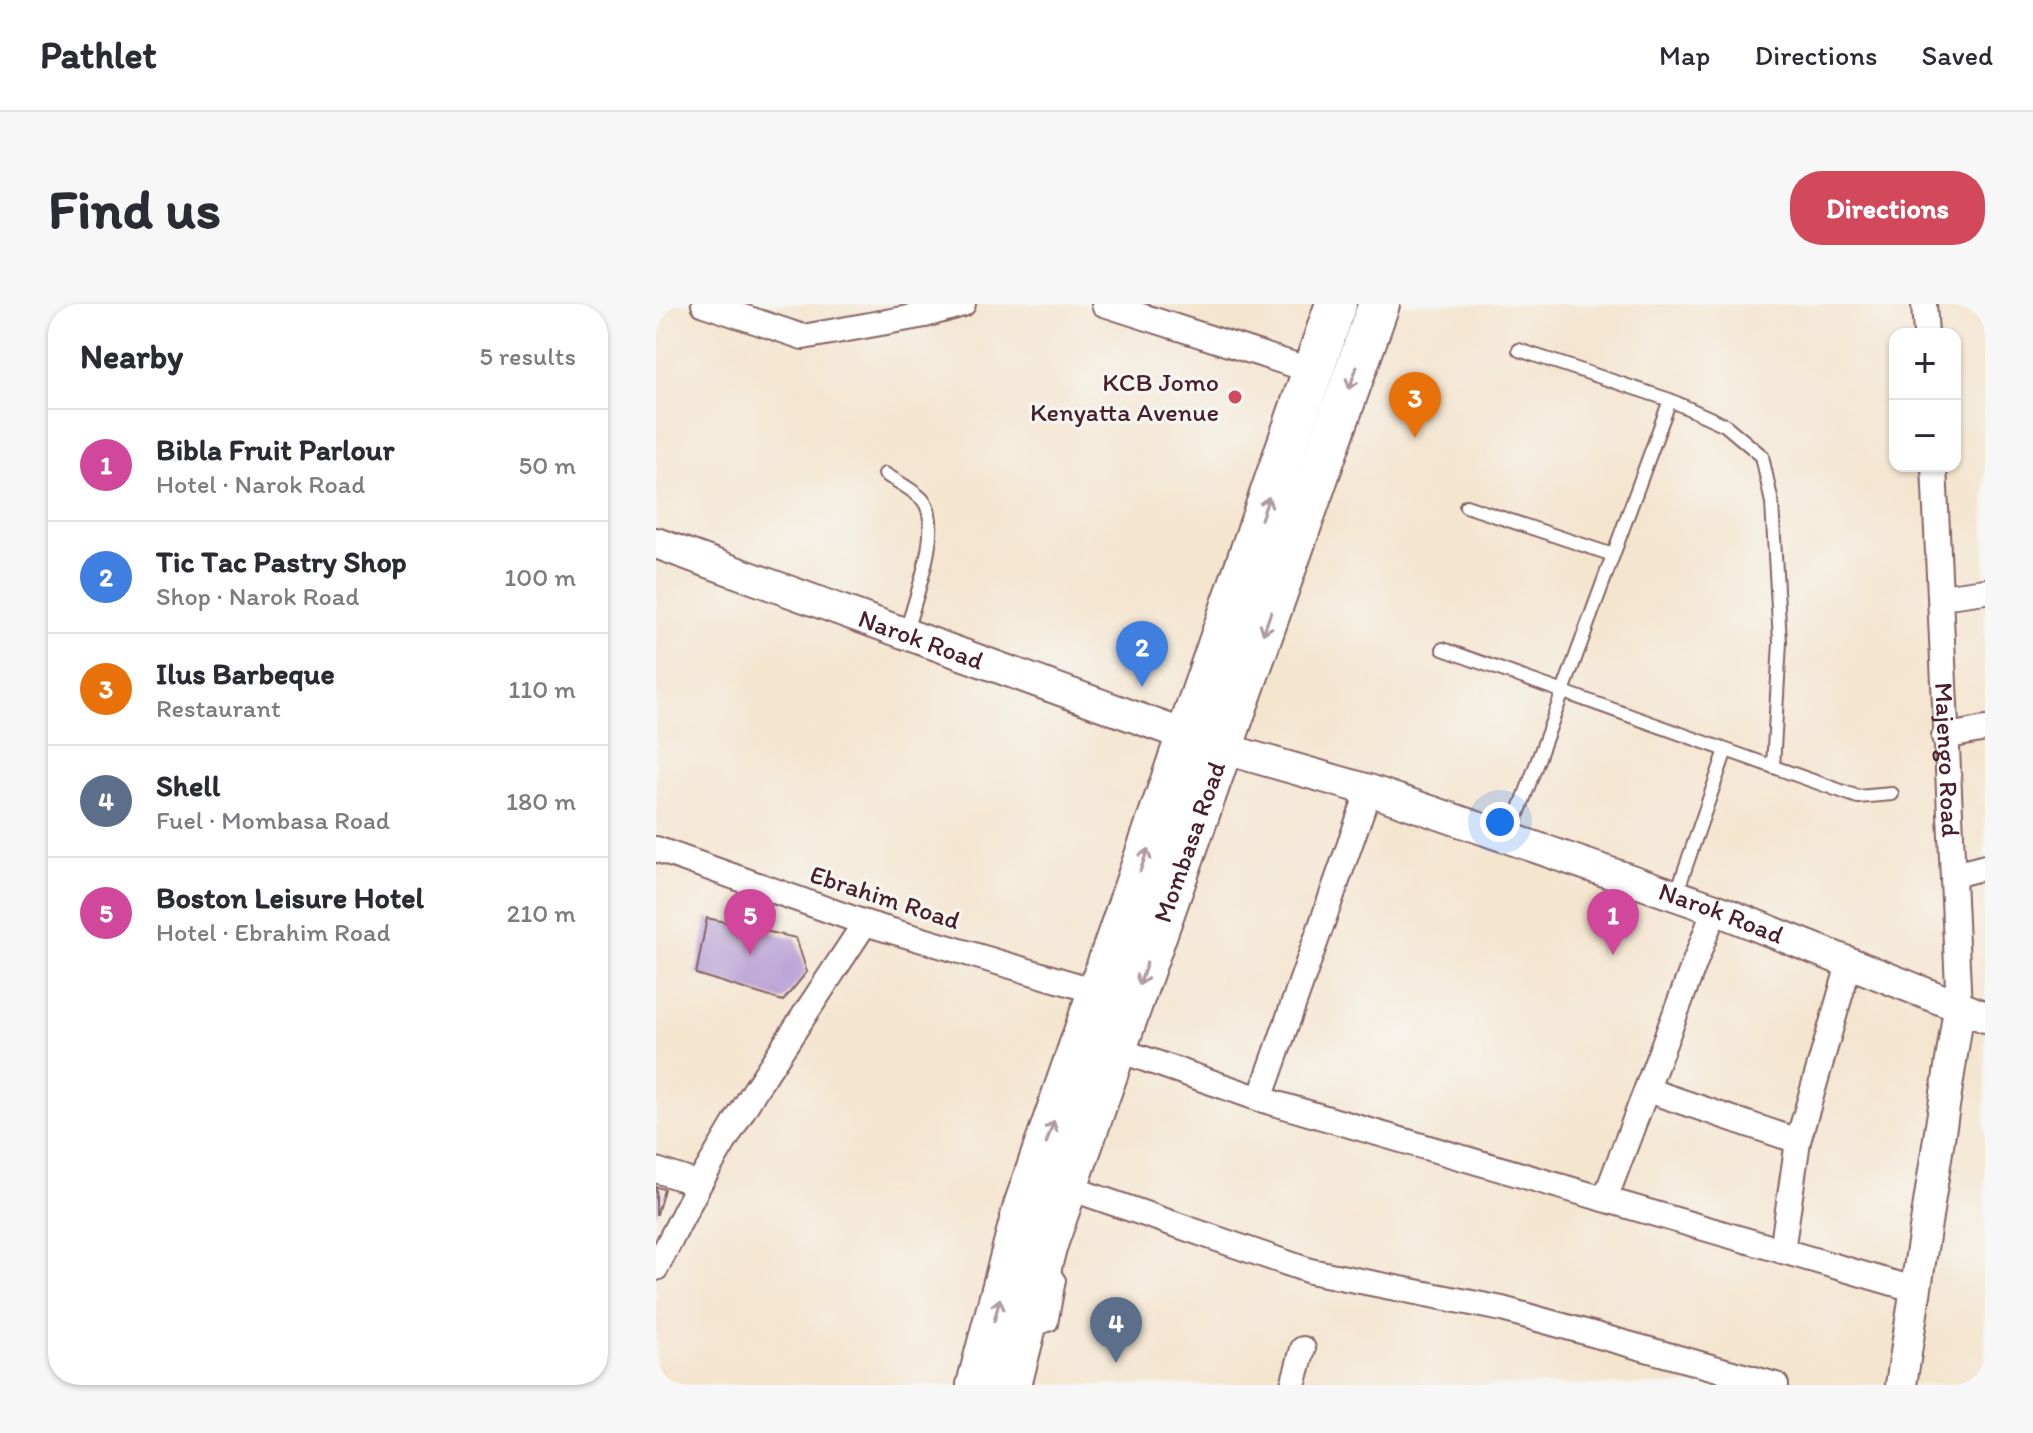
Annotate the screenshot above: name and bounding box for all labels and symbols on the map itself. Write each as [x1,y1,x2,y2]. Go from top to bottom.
one-way arrow [1345,365,1359,389]
place label: KCB Jomo Kenyatta Avenue [1030,366,1219,428]
pin: 3 [1389,372,1441,438]
marker: KCB Jomo Kenyatta Avenue [1226,388,1244,406]
one-way arrow [1259,496,1274,521]
street label: Narok Road [854,602,988,677]
one-way arrow [1258,610,1273,635]
pin: 2 [1116,621,1168,687]
street label: Majengo Road [1928,681,1967,839]
street label: Mombasa Road [1146,756,1233,927]
your location [1480,802,1520,842]
one-way arrow [1138,848,1153,873]
street label: Ebrahim Road [806,858,964,936]
street label: Narok Road [1655,875,1788,951]
pin: 5 [724,889,776,955]
pin: 1 [1587,889,1639,955]
one-way arrow [1134,961,1149,986]
one-way arrow [1044,1120,1058,1145]
one-way arrow [991,1297,1006,1323]
pin: 4 [1090,1297,1142,1363]

